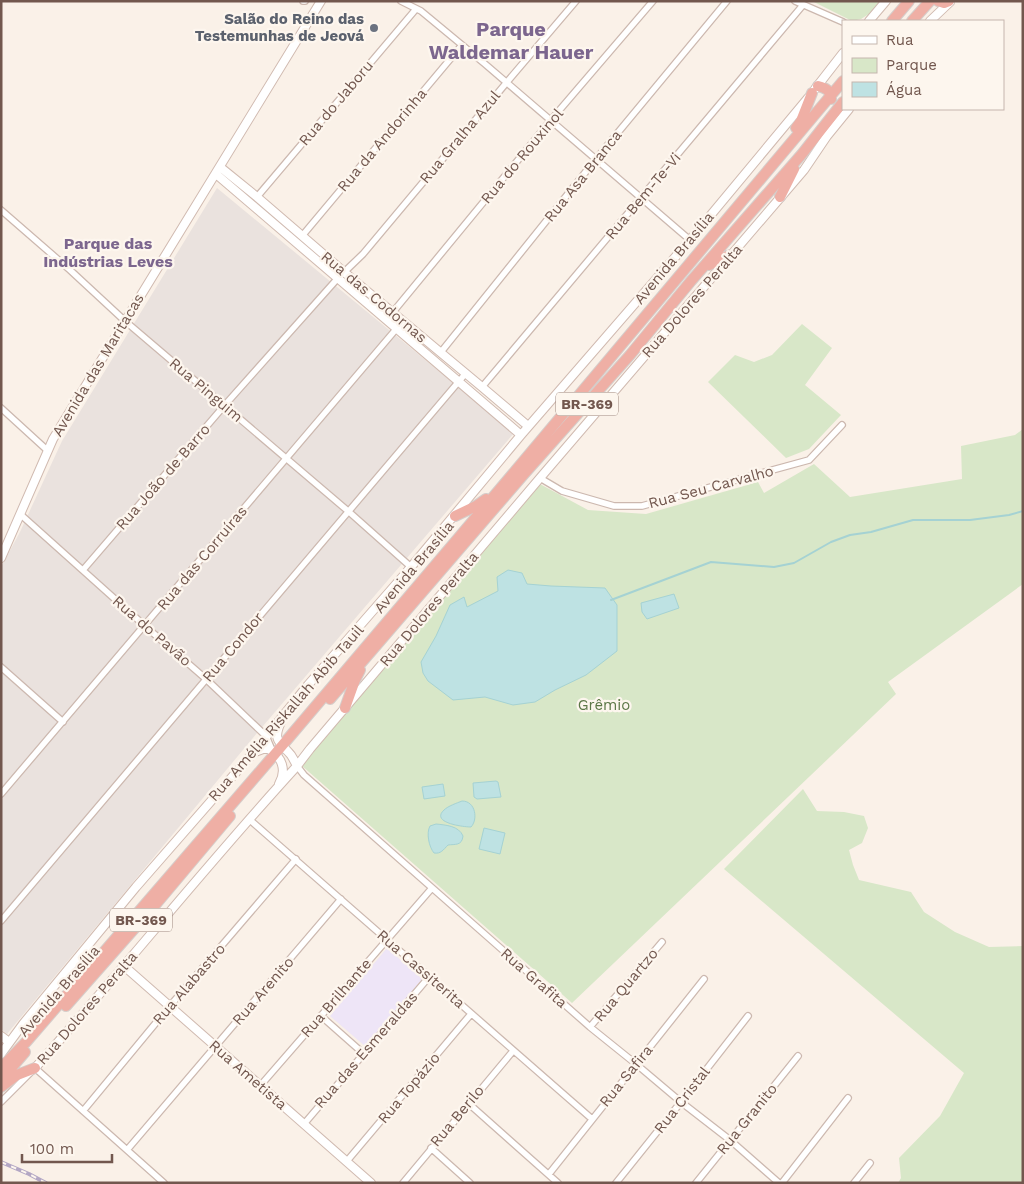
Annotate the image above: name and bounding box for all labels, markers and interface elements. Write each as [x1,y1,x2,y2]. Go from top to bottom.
place label: Salão do Reino das Testemunhas de Jeová [195,10,364,45]
district label: Parque Waldemar Hauer [429,17,594,64]
legend [842,20,1004,110]
marker: Salão do Reino das Testemunhas de Jeová [368,22,380,34]
text: Rua [886,31,914,49]
text: Parque [886,56,937,74]
street label: Rua do Jaboru [295,57,377,149]
text: Água [886,81,922,99]
street label: Rua da Andorinha [334,84,431,195]
street label: Rua Gralha Azul [416,87,504,187]
street label: Rua do Rouxinol [477,104,567,207]
street label: Rua Asa Branca [540,126,626,226]
street label: Rua Bem-Te-Vi [601,149,685,243]
street label: Avenida Brasília [630,208,718,308]
district label: Parque das Indústrias Leves [43,234,173,271]
street label: Rua Dolores Peralta [638,240,747,361]
street label: Rua das Codornas [317,247,431,347]
street label: Avenida das Maritacas [48,290,148,440]
street label: Rua Pinguim [166,354,246,426]
road number: BR-369 [556,392,618,416]
street label: Rua João de Barro [112,420,214,534]
street label: Rua Seu Carvalho [646,462,776,512]
street label: Rua das Corruíras [153,502,251,614]
street label: Avenida Brasília [370,517,458,617]
street label: Rua Dolores Peralta [376,548,483,670]
street label: Rua do Pavão [109,592,195,670]
street label: Rua Condor [199,608,267,686]
street label: Rua Amélia Riskallah Abib Tauil [204,621,368,805]
park label: Grêmio [578,696,630,714]
road number: BR-369 [110,908,172,932]
street label: Rua Cassiterita [373,926,469,1012]
street label: Rua Alabastro [149,940,229,1028]
street label: Avenida Brasília [14,941,104,1040]
street label: Rua Grafita [497,944,571,1012]
street label: Rua Quartzo [590,945,662,1025]
street label: Rua Dolores Peralta [33,947,142,1068]
street label: Rua Arenito [228,953,298,1029]
street label: Rua Brilhante [297,955,375,1041]
street label: Rua das Esmeraldas [311,988,422,1112]
street label: Rua Ametista [205,1036,291,1114]
street label: Rua Safira [596,1041,657,1111]
street label: Rua Topázio [374,1049,444,1127]
street label: Rua Cristal [650,1063,714,1137]
street label: Rua Granito [713,1080,781,1158]
street label: Rua Berilo [426,1082,488,1150]
scale bar [22,1132,112,1164]
text: 100 m [30,1140,74,1158]

